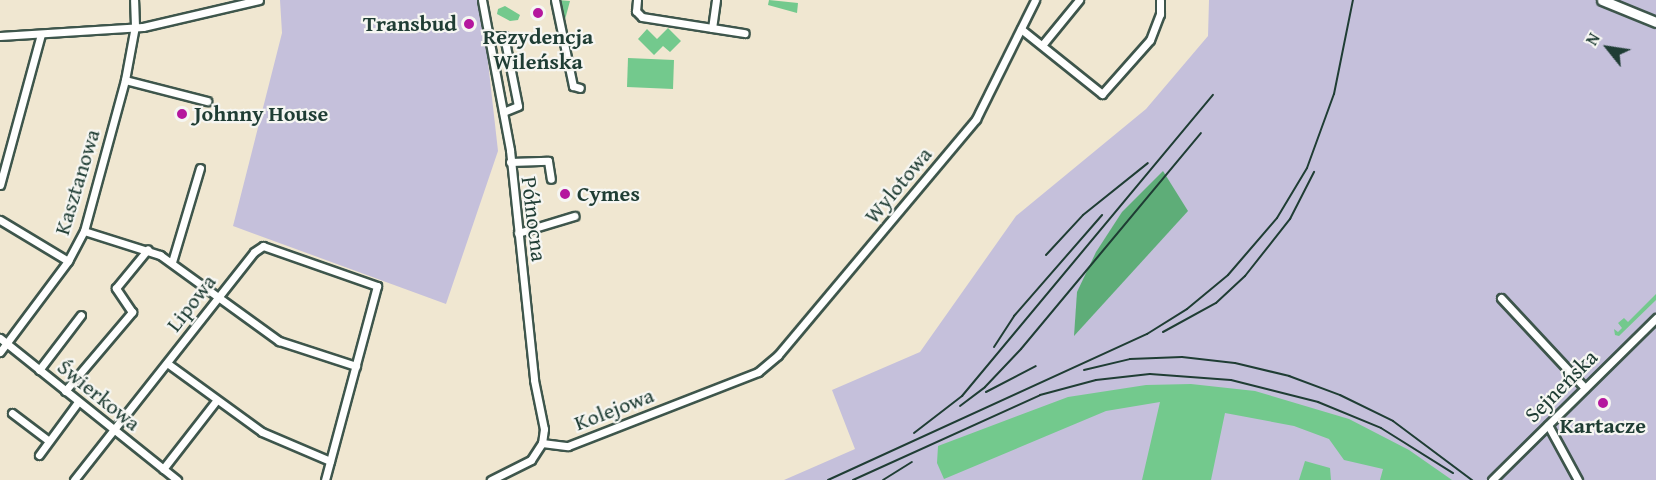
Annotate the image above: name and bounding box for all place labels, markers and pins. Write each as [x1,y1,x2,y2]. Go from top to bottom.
marker: Rezydencja Wileńska [531,6,545,20]
place label: Transbud [363,11,457,37]
marker: Transbud [462,17,476,31]
place label: Rezydencja Wileńska [483,23,593,74]
place label: Johnny House [194,101,328,127]
marker: Johnny House [175,107,189,121]
place label: Cymes [577,181,640,207]
marker: Cymes [558,187,572,201]
marker: Kartacze [1596,396,1610,410]
place label: Kartacze [1560,413,1646,439]

